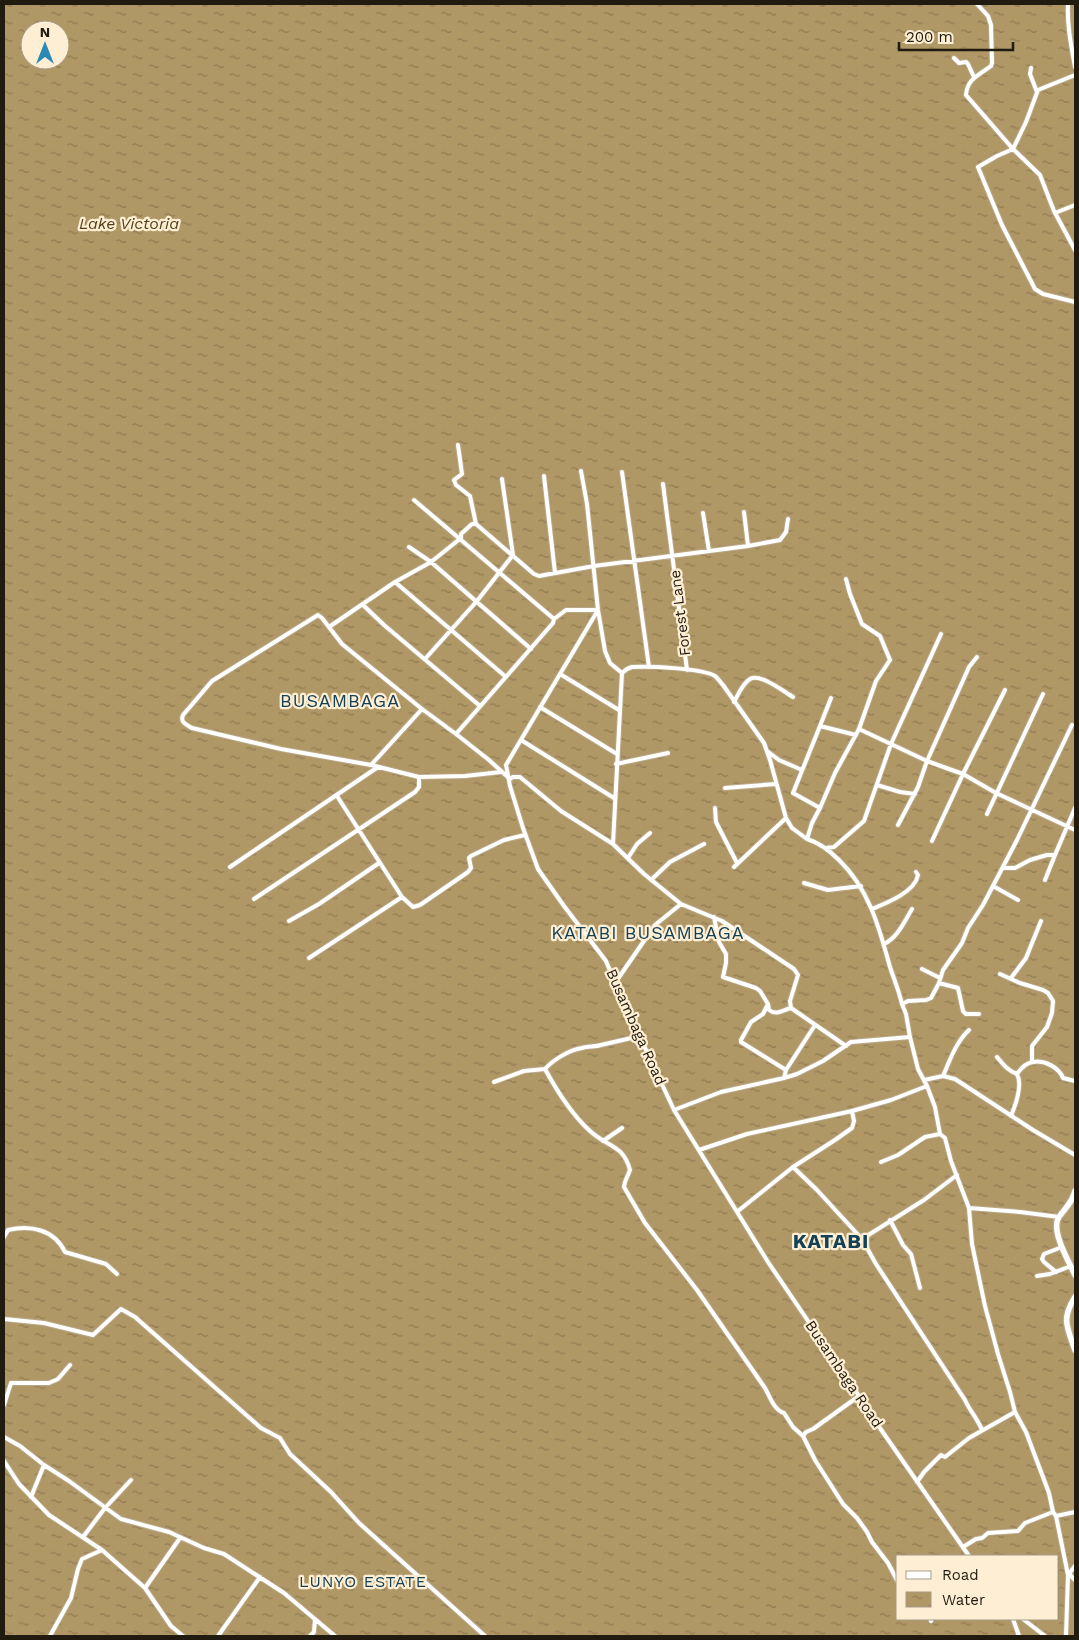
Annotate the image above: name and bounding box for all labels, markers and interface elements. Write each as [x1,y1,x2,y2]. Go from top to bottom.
north arrow [20,20,70,70]
scale bar [899,20,1013,52]
text: N [40,24,50,40]
text: 200 m [906,28,953,46]
water label: Lake Victoria [79,214,179,233]
street label: Forest Lane [666,569,694,657]
district label: BUSAMBAGA [280,690,400,711]
district label: KATABI BUSAMBAGA [551,922,745,943]
street label: Busambaga Road [602,966,670,1088]
district label: KATABI [793,1229,869,1253]
street label: Busambaga Road [801,1317,887,1431]
legend [896,1555,1059,1620]
text: Road [942,1566,979,1584]
district label: LUNYO ESTATE [299,1572,427,1591]
text: Water [942,1591,985,1609]

